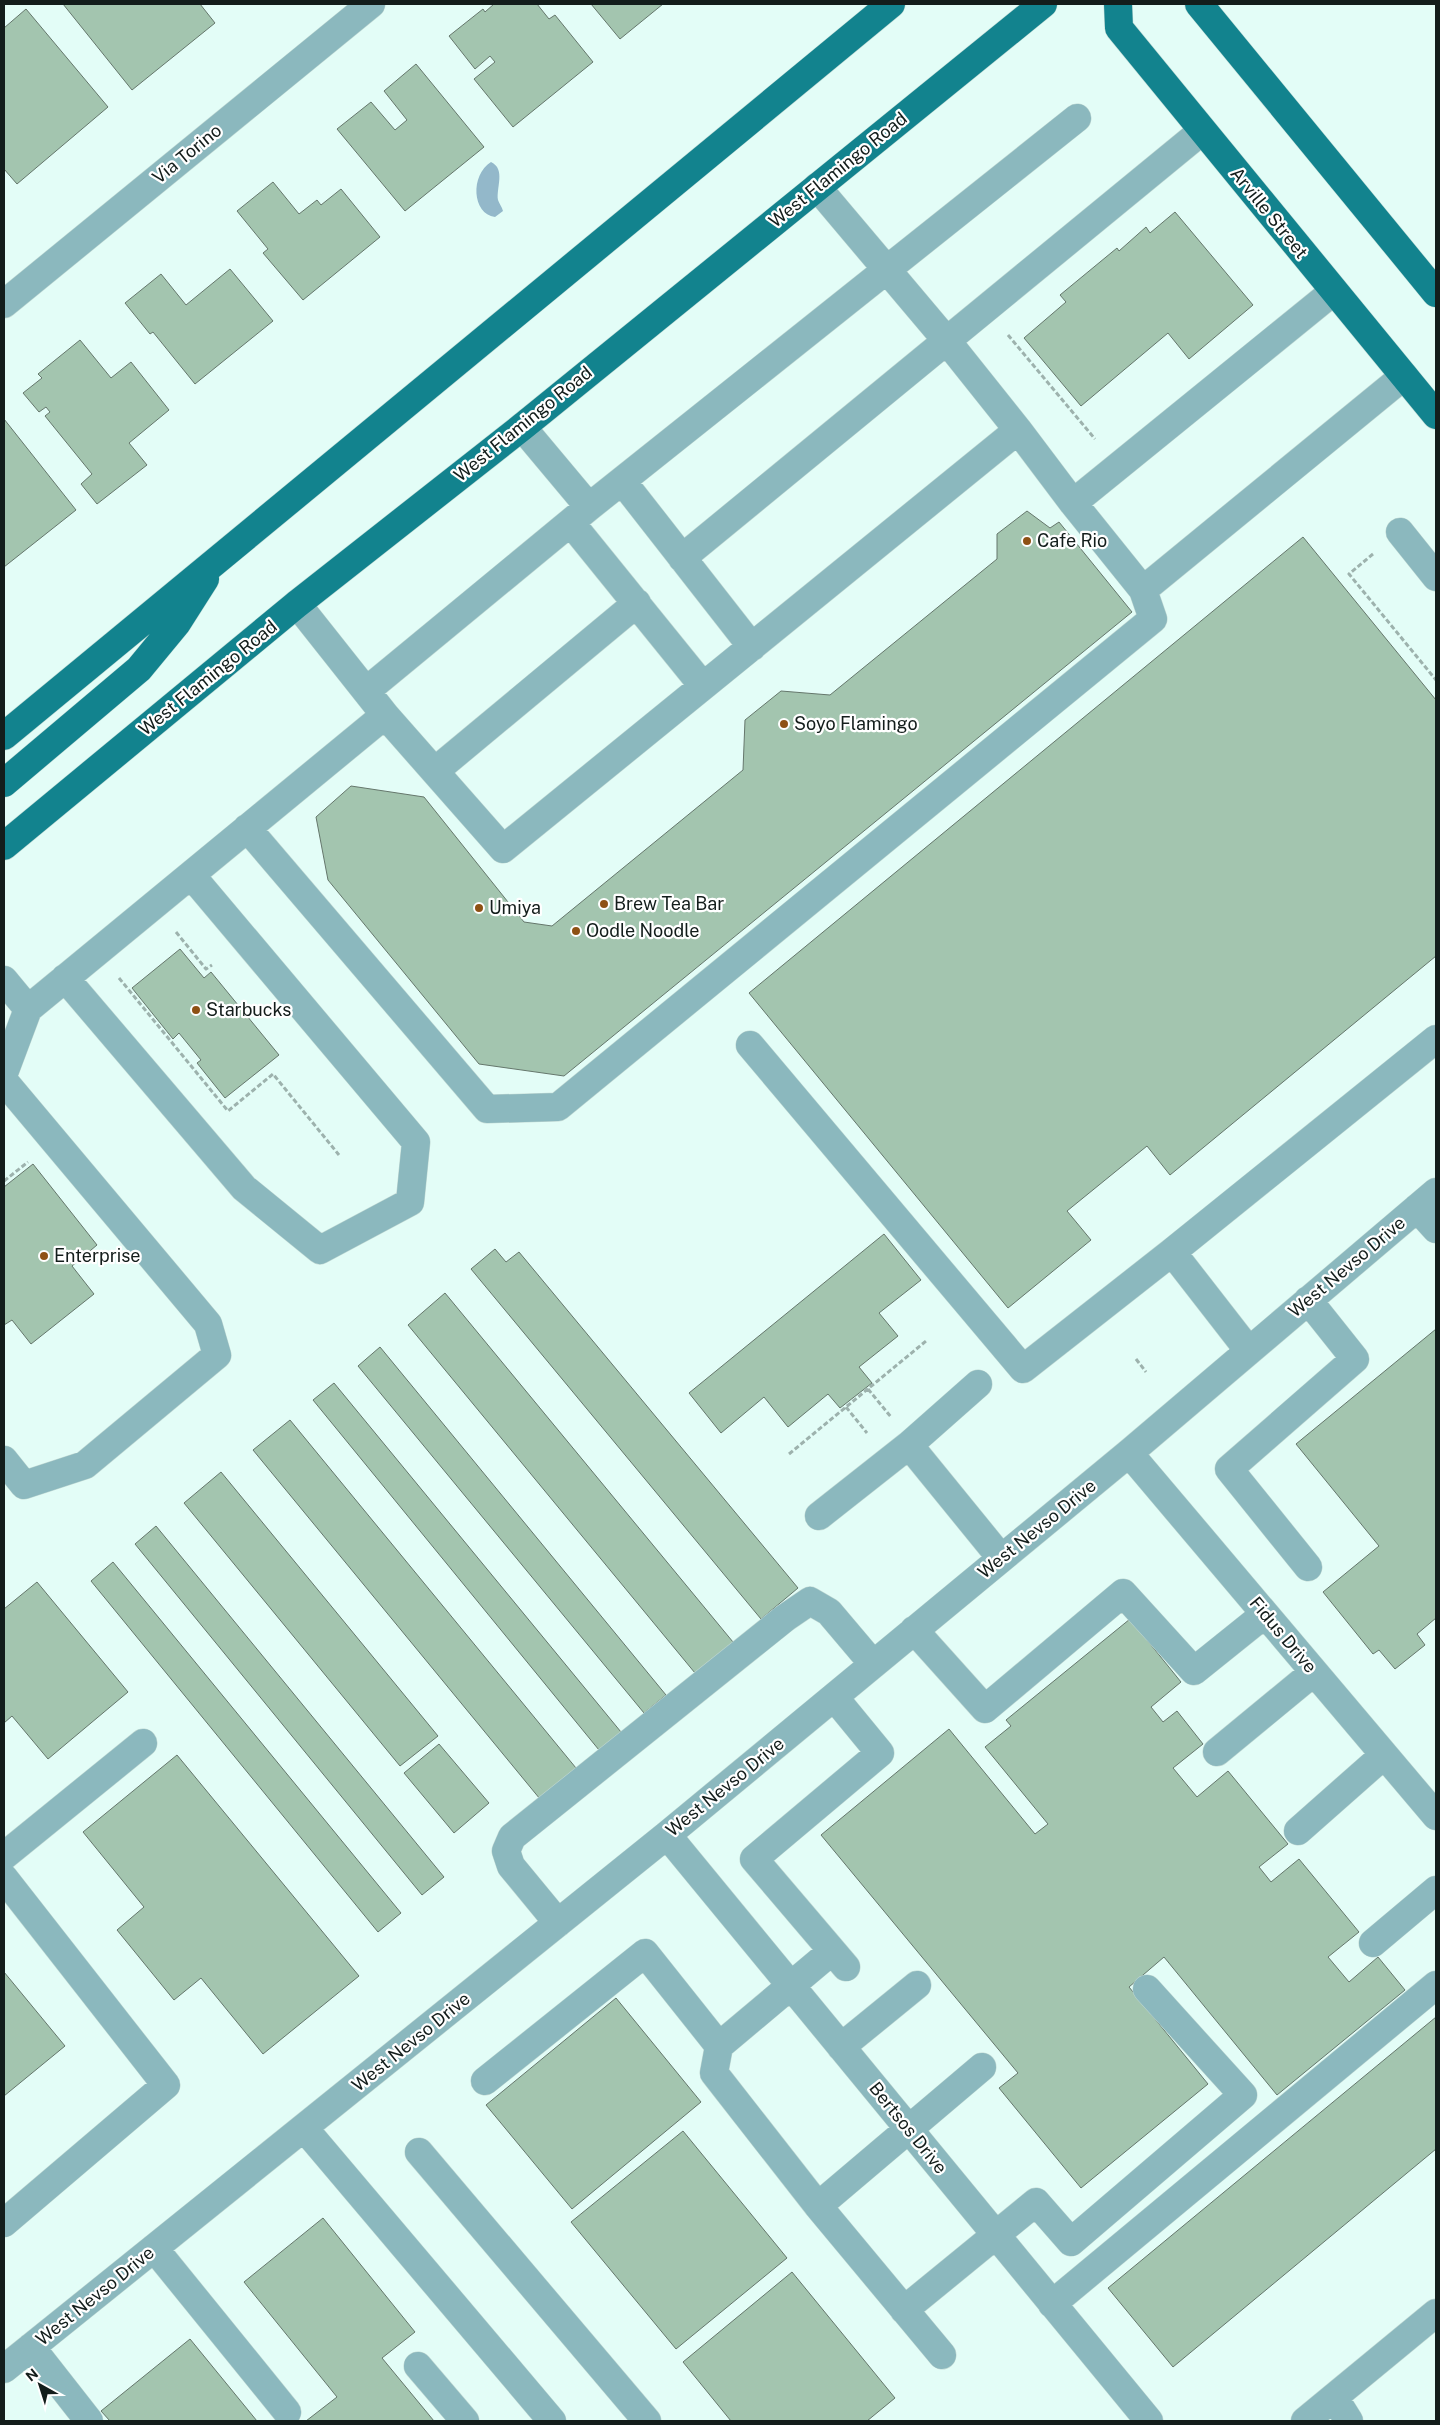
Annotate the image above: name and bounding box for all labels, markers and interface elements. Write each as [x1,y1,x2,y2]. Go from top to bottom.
street label: West Flamingo Road [765,108,911,232]
street label: Via Torino [148,119,225,188]
street label: Arville Street [1226,163,1312,262]
street label: West Flamingo Road [450,362,596,486]
place label: Cafe Rio [1037,530,1107,551]
marker: Cafe Rio [1021,535,1033,547]
street label: West Flamingo Road [135,616,281,740]
place label: Soyo Flamingo [794,713,918,734]
marker: Soyo Flamingo [778,718,790,730]
place label: Brew Tea Bar [614,893,724,914]
place label: Umiya [489,897,541,918]
marker: Brew Tea Bar [598,898,610,910]
marker: Umiya [473,902,485,914]
place label: Oodle Noodle [586,920,699,941]
marker: Oodle Noodle [570,925,582,937]
place label: Starbucks [206,999,291,1020]
marker: Starbucks [190,1004,202,1016]
street label: West Nevso Drive [1284,1212,1409,1322]
place label: Enterprise [54,1245,140,1266]
marker: Enterprise [38,1250,50,1262]
street label: West Nevso Drive [973,1475,1100,1583]
street label: Fidus Drive [1246,1592,1321,1677]
street label: West Nevso Drive [661,1733,788,1841]
street label: West Nevso Drive [347,1988,474,2096]
street label: Bertsos Drive [865,2078,952,2178]
street label: West Nevso Drive [31,2242,158,2350]
north arrow [15,2360,65,2410]
text: N [23,2365,41,2385]

